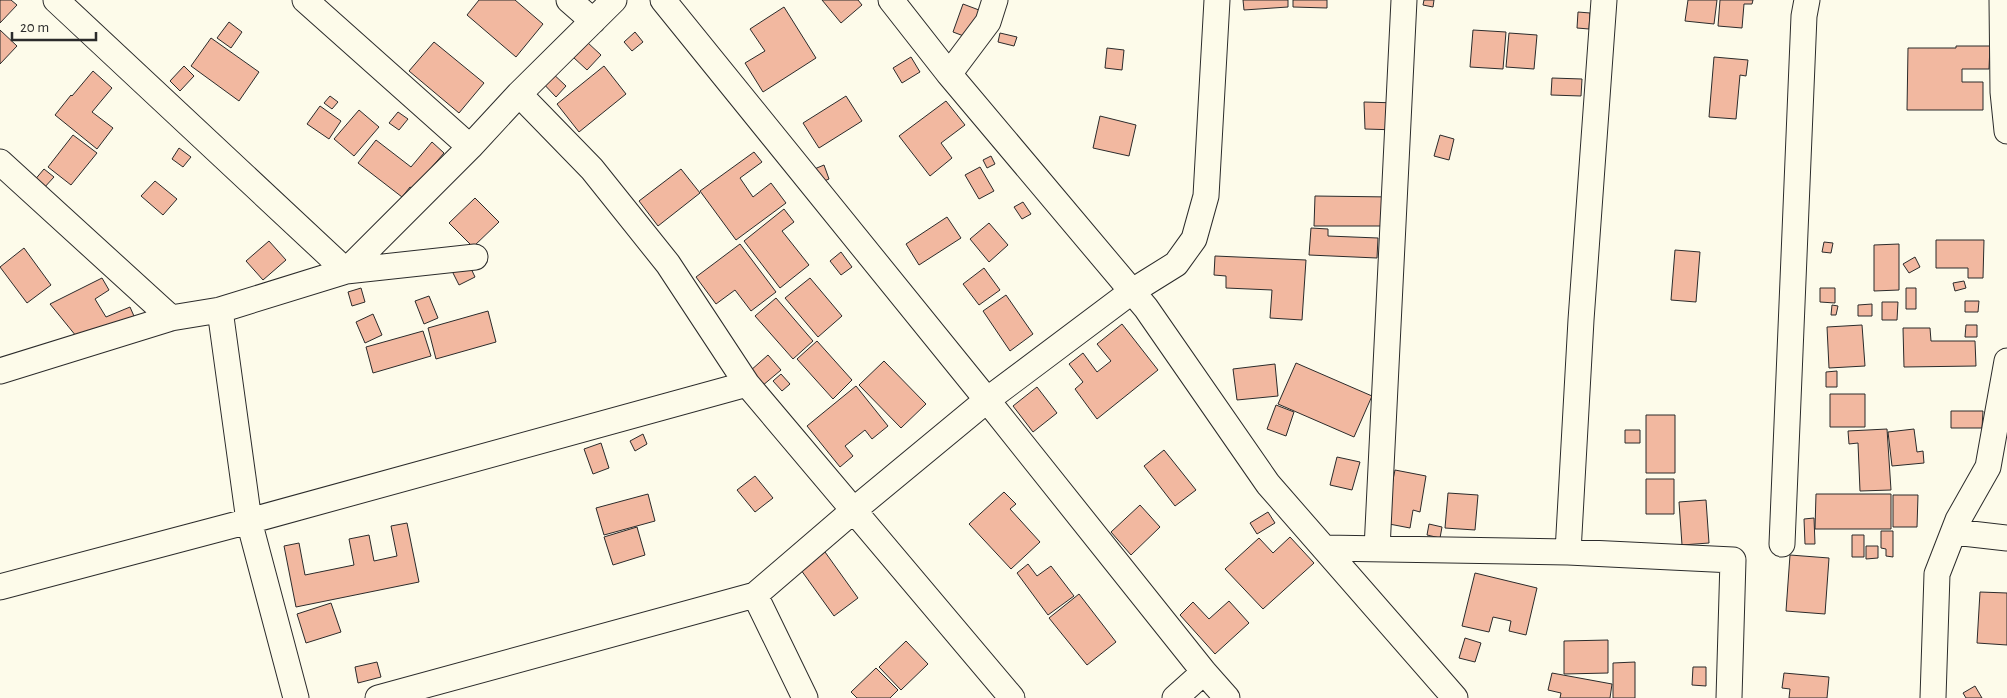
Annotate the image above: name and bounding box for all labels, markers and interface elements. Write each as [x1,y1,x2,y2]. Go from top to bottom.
scale bar [12,10,96,42]
text: 20 m [20,20,49,35]

